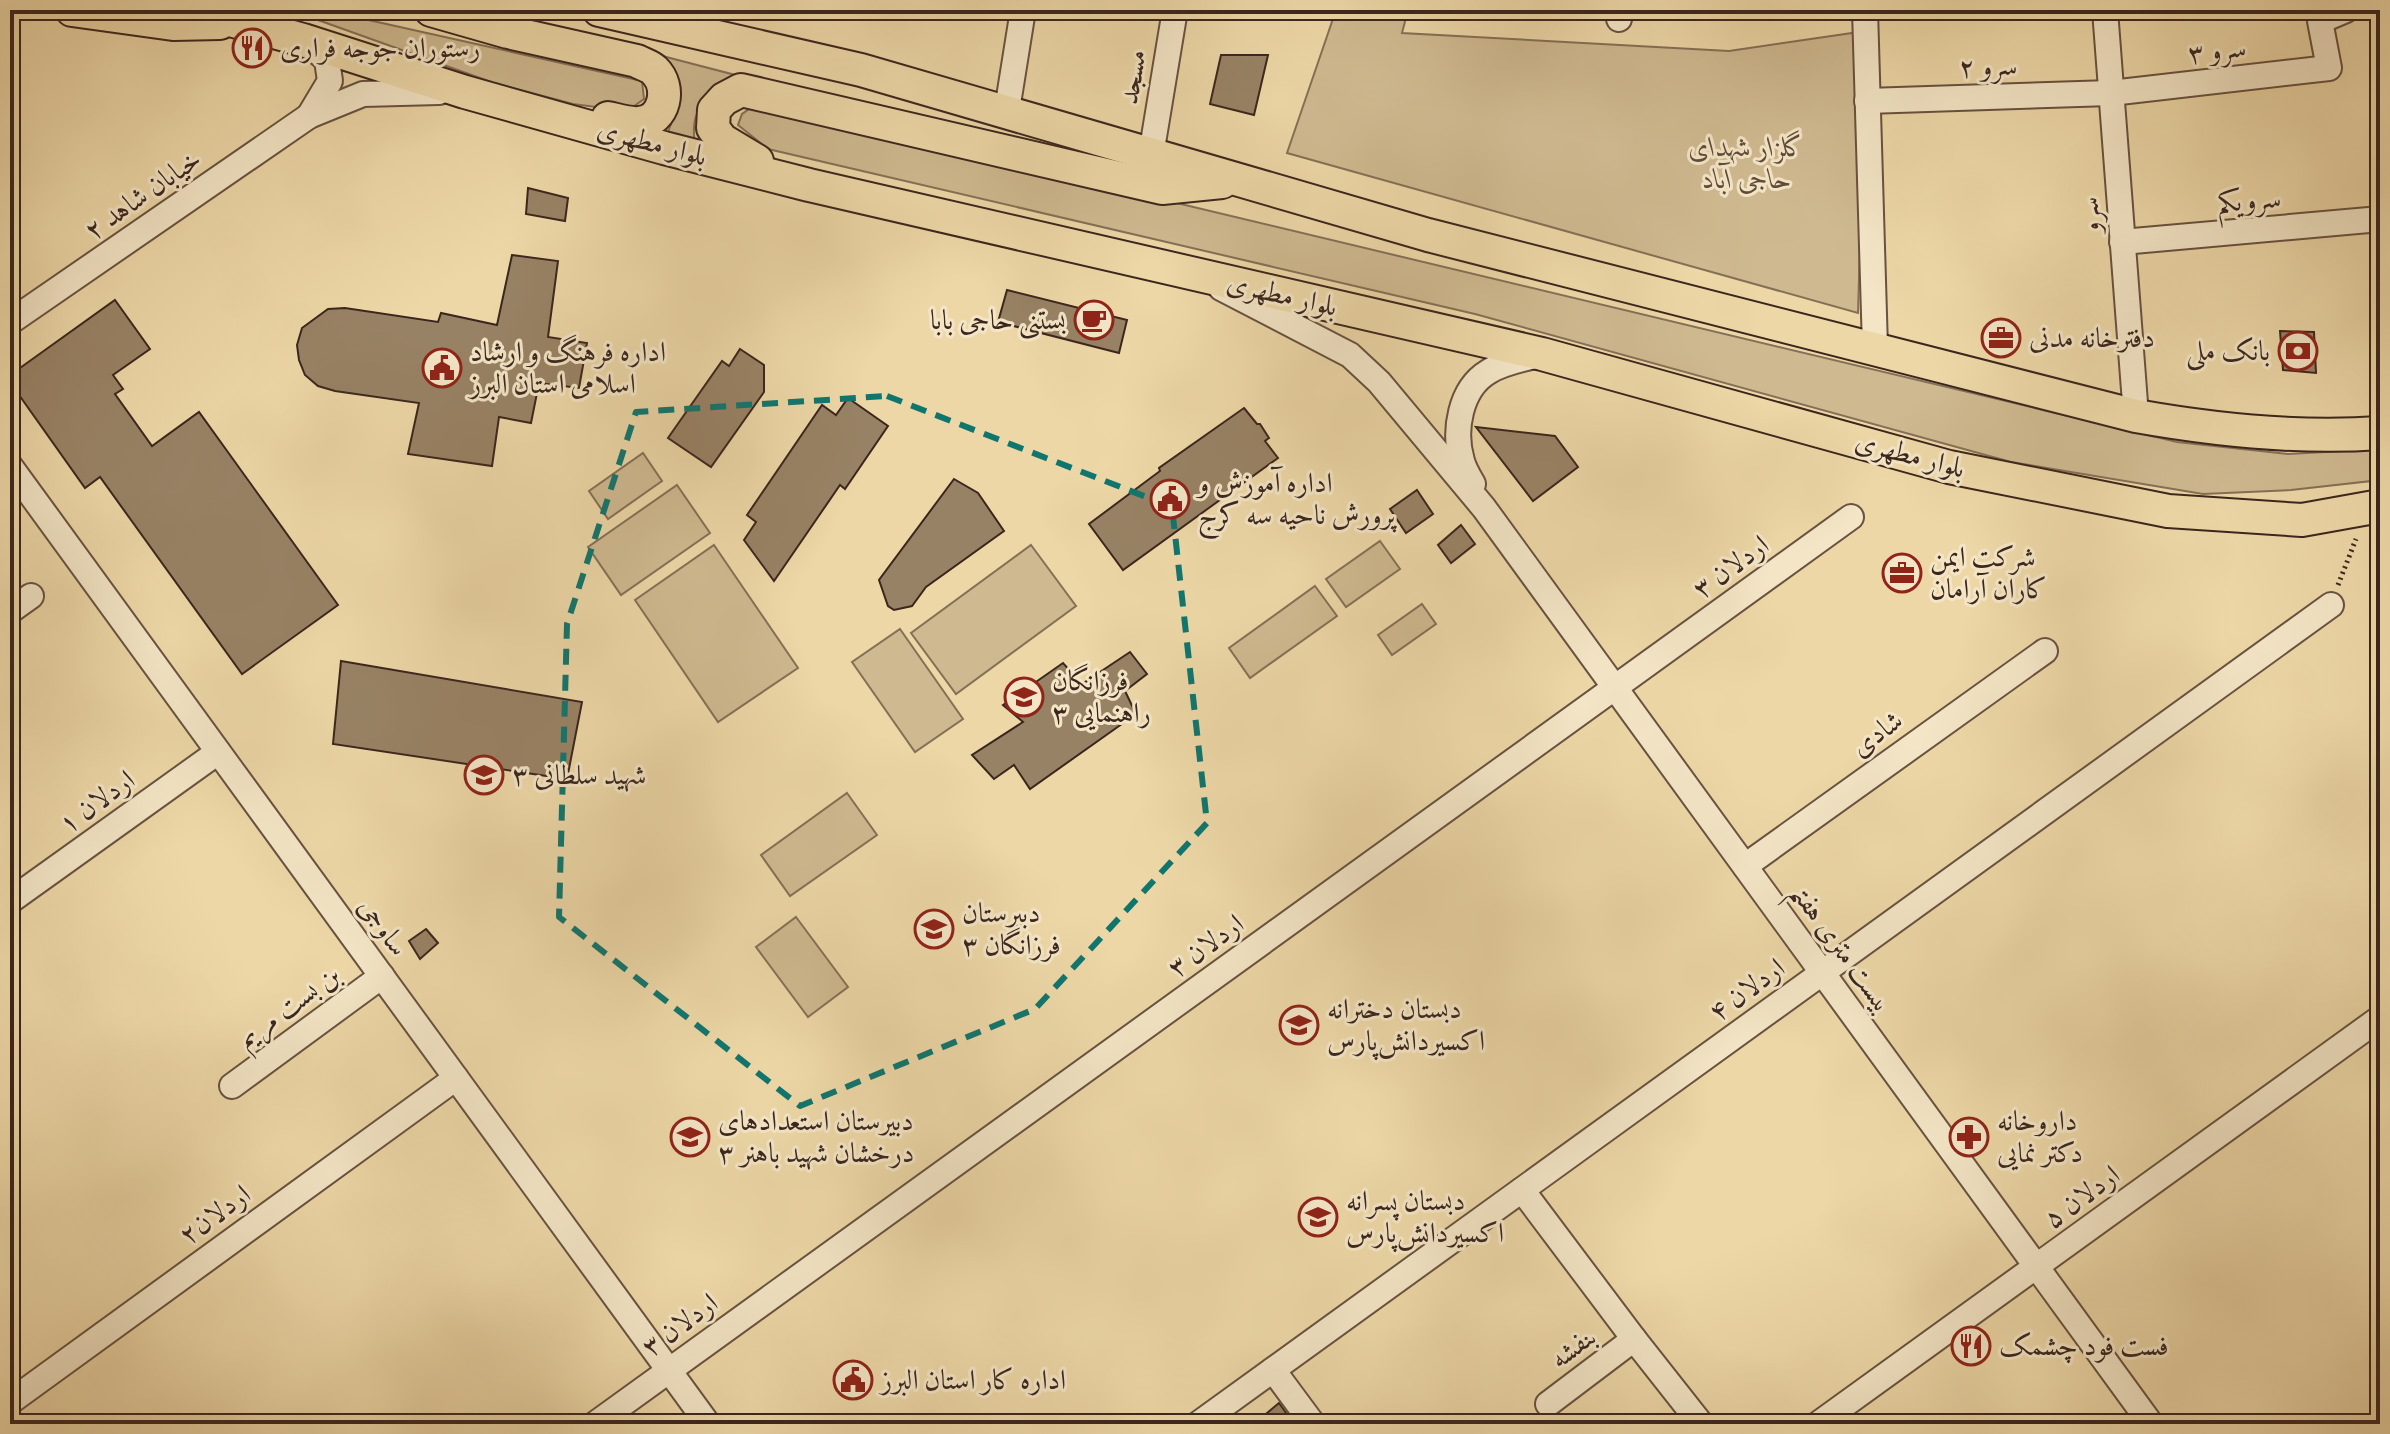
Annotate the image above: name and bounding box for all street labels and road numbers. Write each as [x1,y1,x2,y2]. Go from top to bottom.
street label: سرو ۳ [2186,30,2248,72]
street label: مسجد [1111,47,1155,107]
street label: سرو ۲ [1958,48,2018,86]
street label: بلوار مطهری [593,112,711,174]
street label: خیابان شاهد ۲ [77,142,209,248]
street label: سرویکم [2215,181,2283,229]
street label: سرو [2071,196,2109,237]
street label: بلوار مطهری [1223,265,1341,325]
street label: بلوار مطهری [1851,424,1969,486]
street label: اردلان ۳ [1686,528,1776,606]
street label: شادی [1844,703,1910,765]
street label: اردلان ۱ [52,763,142,841]
street label: بیست متری هفتم [1775,876,1900,1025]
street label: ساوجی [350,891,416,963]
street label: اردلان ۳ [1161,907,1251,985]
street label: اردلان ۴ [1702,951,1792,1029]
street label: بن بست مریم [231,958,351,1061]
street label: اردلان ۵ [2037,1158,2127,1236]
street label: اردلان۲ [172,1177,258,1253]
street label: اردلان ۳ [635,1286,725,1364]
street label: بنفشه [1543,1319,1603,1377]

